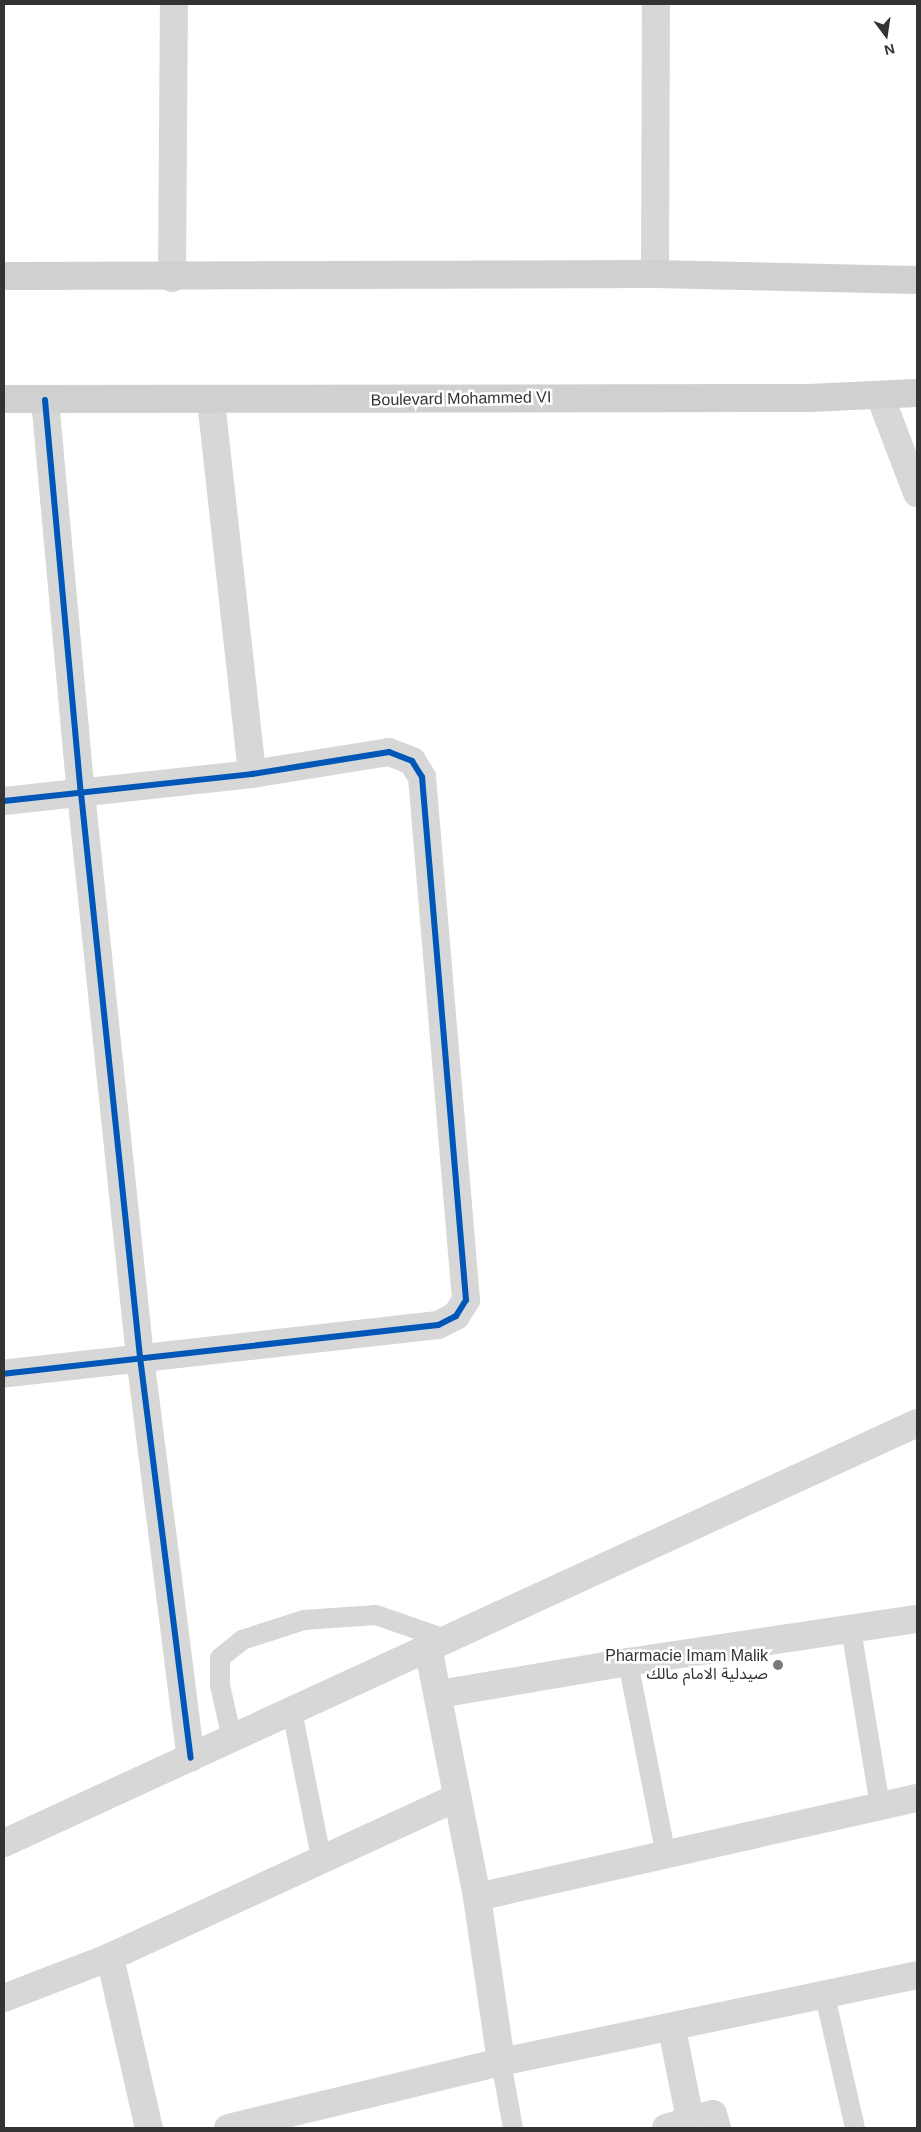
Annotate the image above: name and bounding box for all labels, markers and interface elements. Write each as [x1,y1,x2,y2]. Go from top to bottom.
north arrow [861,10,911,60]
text: N [883,41,896,59]
street label: Boulevard Mohammed VI [371,388,551,410]
place label: Pharmacie Imam Malik صيدلية الامام مالك [605,1646,768,1684]
marker: Pharmacie Imam Malik صيدلية الامام مالك [772,1659,784,1671]

